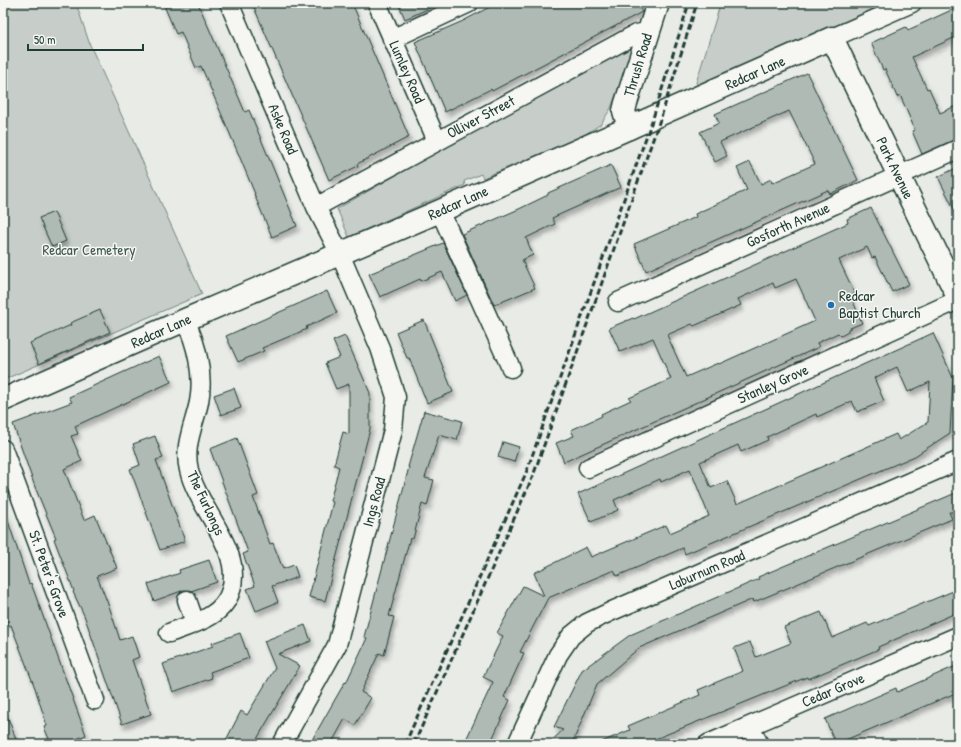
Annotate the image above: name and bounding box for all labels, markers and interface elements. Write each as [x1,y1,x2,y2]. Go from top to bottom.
scale bar [28,26,143,52]
street label: Thrush Road [618,30,657,99]
text: 50 m [34,31,55,48]
street label: Lumley Road [384,37,431,106]
street label: Redcar Lane [721,50,788,95]
street label: Olliver Street [443,89,519,143]
street label: Aske Road [263,100,304,158]
street label: Park Avenue [871,133,919,202]
street label: Redcar Lane [424,180,491,225]
street label: Gosforth Avenue [743,197,833,252]
park label: Redcar Cemetery [42,239,136,260]
place label: Redcar Baptist Church [839,285,920,323]
marker: Redcar Baptist Church [826,300,836,310]
street label: Redcar Lane [127,308,194,353]
street label: Stanley Grove [734,359,812,408]
street label: The Furlongs [182,467,231,539]
street label: Ings Road [357,474,390,529]
street label: St. Peter's Grove [24,527,75,620]
street label: Laburnum Road [666,544,748,595]
street label: Cedar Grove [798,667,867,712]

